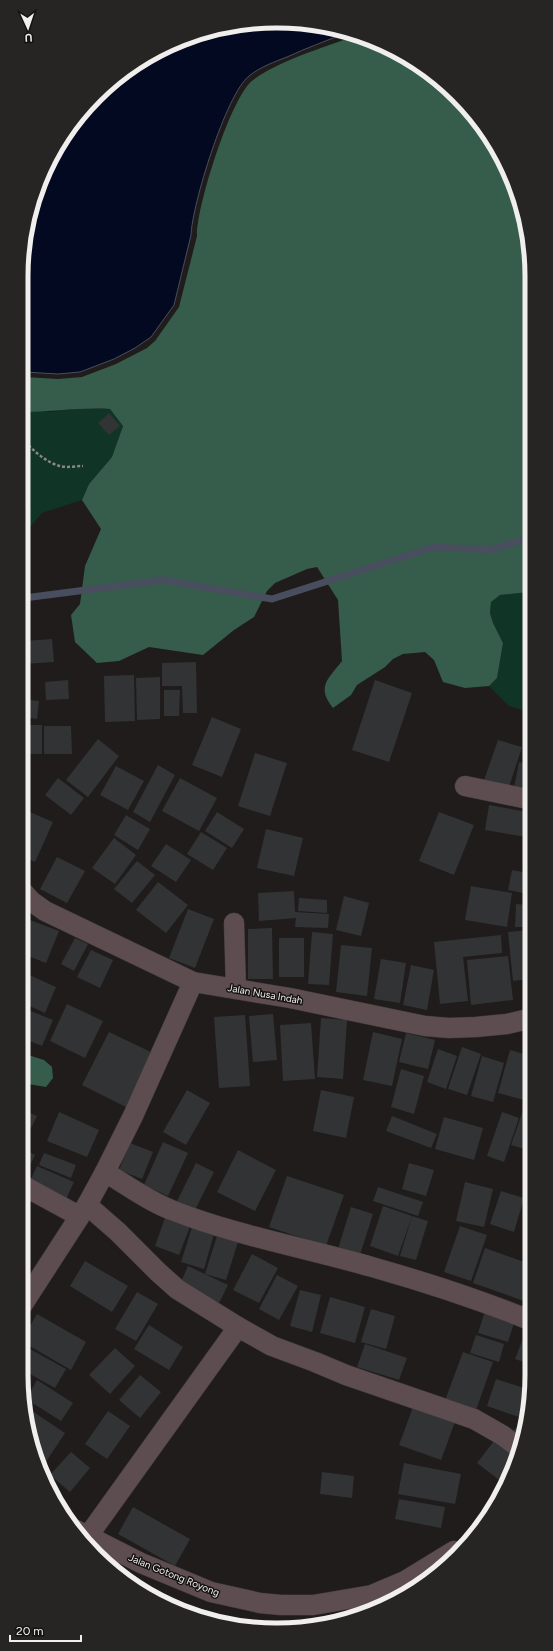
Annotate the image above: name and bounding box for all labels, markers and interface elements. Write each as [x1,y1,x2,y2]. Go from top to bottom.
north arrow [8,8,48,48]
text: U [24,31,33,44]
street label: Jalan Nusa Indah [226,981,304,1007]
street label: Jalan Gotong Royong [127,1551,221,1599]
scale bar [10,1617,81,1643]
text: 20 m [16,1624,44,1638]

